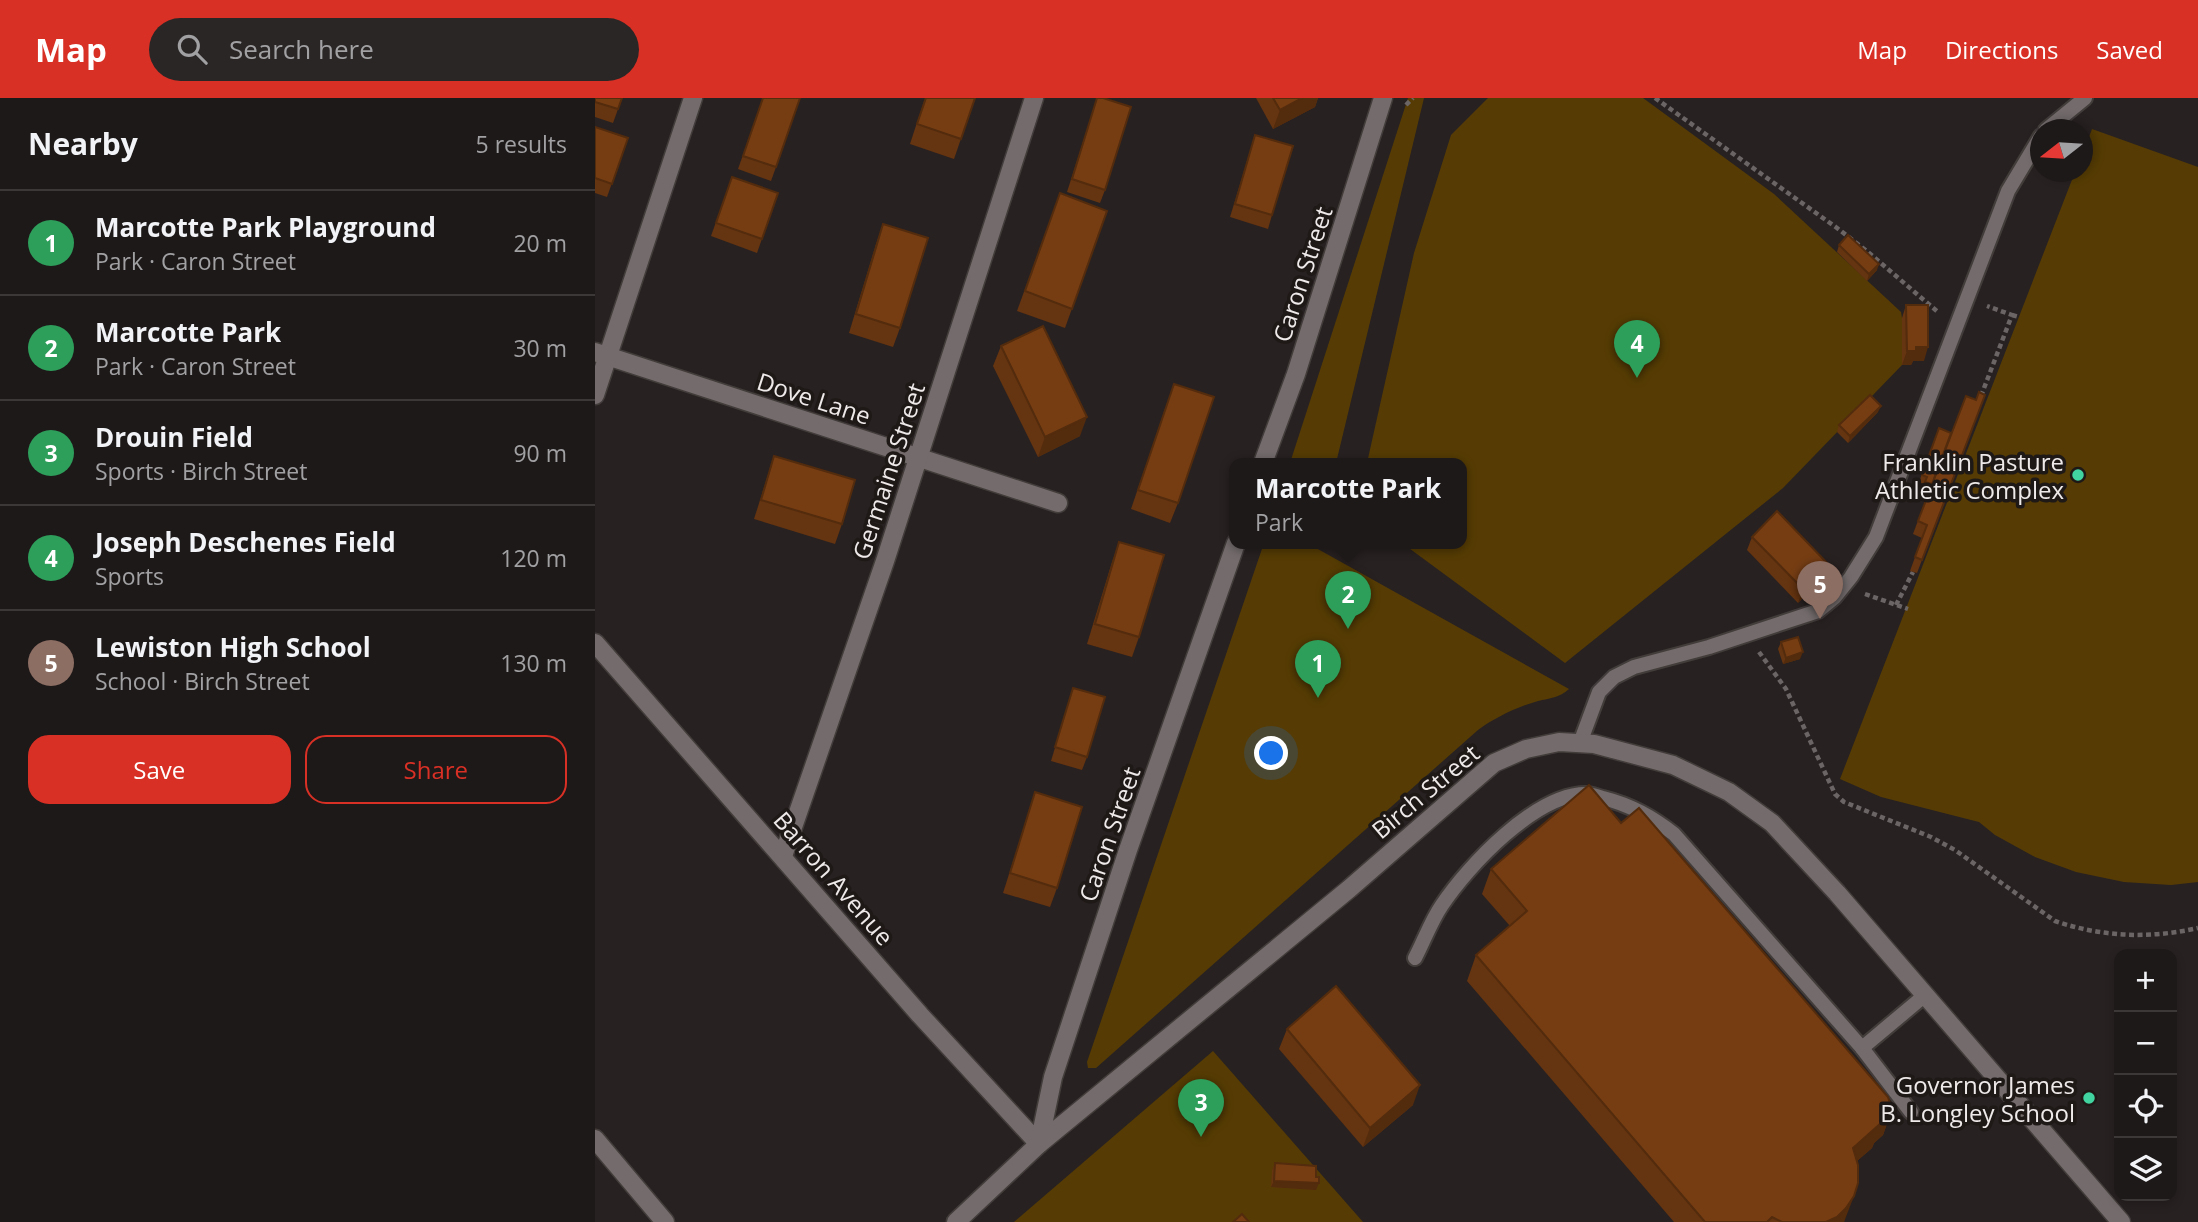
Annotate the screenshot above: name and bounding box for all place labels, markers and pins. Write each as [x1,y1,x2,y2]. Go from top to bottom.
pin: 4 [1614,320,1660,378]
place label: Franklin Pasture Athletic Complex [1875,445,2064,506]
marker: Franklin Pasture Athletic Complex [2070,467,2086,483]
pin: 5 [1797,561,1843,619]
pin: 2 [1325,571,1371,629]
pin: 1 [1295,640,1341,698]
place label: Governor James B. Longley School [1880,1068,2075,1129]
pin: 3 [1178,1079,1224,1137]
marker: Governor James B. Longley School [2081,1090,2097,1106]

